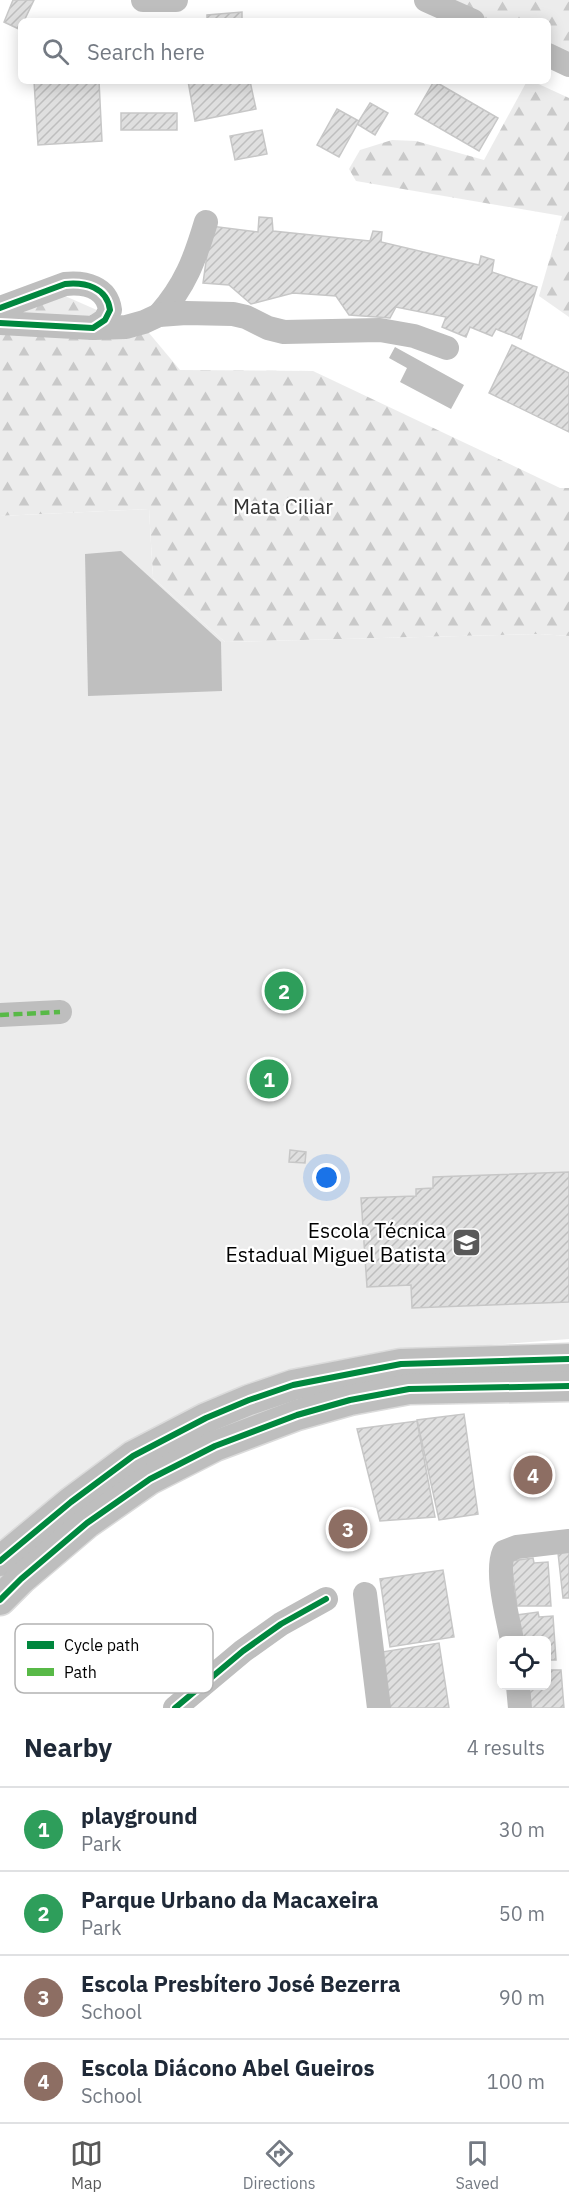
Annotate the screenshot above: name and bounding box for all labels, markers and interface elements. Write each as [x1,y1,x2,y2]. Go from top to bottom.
search box [18,18,551,84]
icon: search [39,35,72,68]
text: Search here [87,37,205,66]
park label: Mata Ciliar [233,492,333,520]
pin: 2 [264,968,304,1014]
pin: 1 [250,1056,288,1102]
your location [312,1163,341,1192]
place label: Escola Técnica Estadual Miguel Batista [225,1216,446,1268]
school or university icon: Escola Técnica Estadual Miguel Batista [451,1226,483,1258]
pin: 4 [514,1452,552,1498]
pin: 3 [328,1506,368,1552]
legend [15,1624,213,1693]
text: Cycle path [64,1635,139,1655]
map controls [497,1636,551,1690]
button: locate [497,1636,551,1690]
text: Path [64,1662,97,1682]
text: Nearby [24,1730,112,1764]
text: 4 results [467,1734,545,1761]
text: playground [81,1801,198,1830]
text: 1 [38,1816,50,1843]
text: 30 m [499,1816,545,1843]
text: Park [81,1830,121,1857]
text: Parque Urbano da Macaxeira [81,1885,378,1914]
text: 2 [38,1900,50,1927]
text: 50 m [499,1900,545,1927]
text: Park [81,1914,121,1941]
text: Escola Presbítero José Bezerra [81,1969,400,1998]
text: 3 [38,1984,50,2011]
text: 90 m [499,1984,545,2011]
text: School [81,1998,142,2025]
text: Escola Diácono Abel Gueiros [81,2053,375,2082]
text: 4 [38,2068,50,2095]
text: 100 m [487,2068,545,2095]
text: School [81,2082,142,2109]
tab: Map [70,2137,103,2193]
tab: Directions [243,2137,316,2193]
tab: Saved [456,2137,499,2193]

